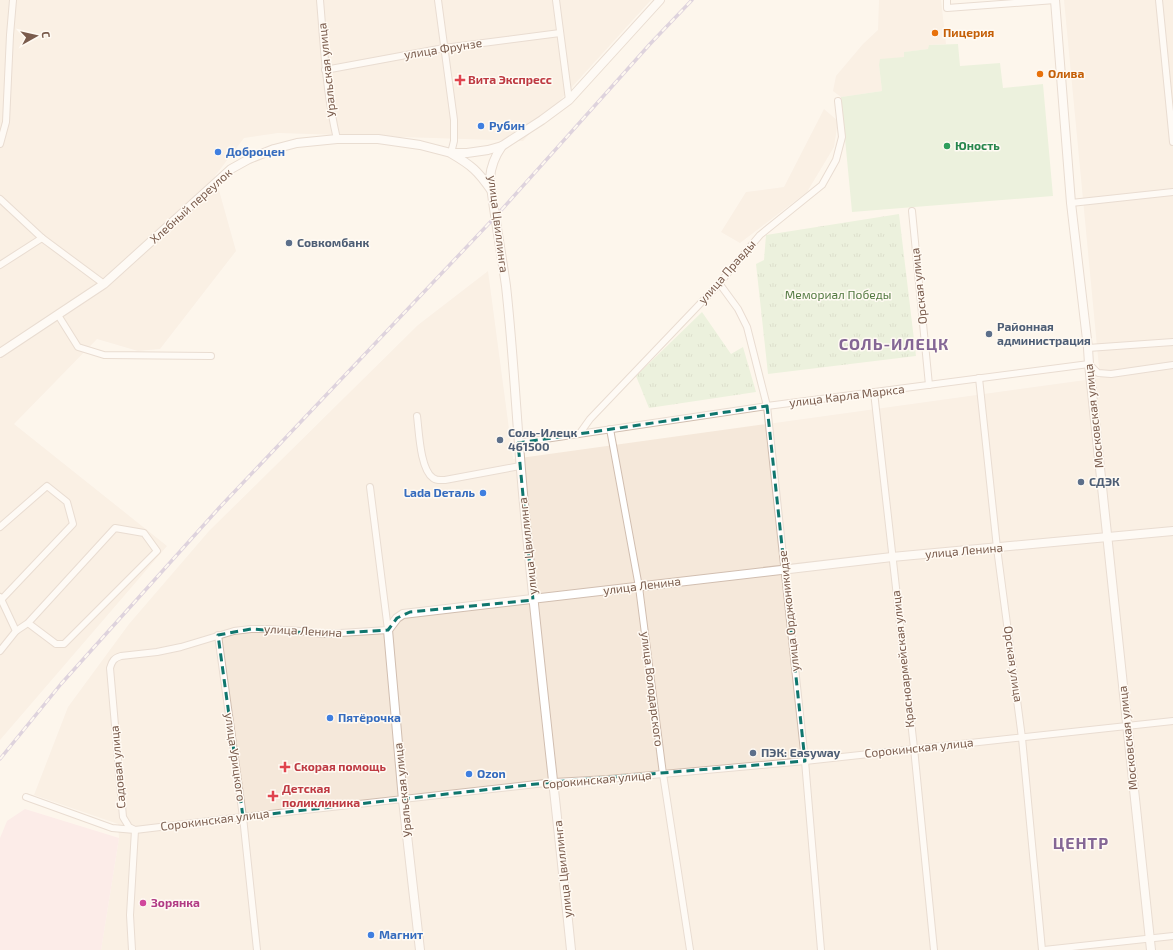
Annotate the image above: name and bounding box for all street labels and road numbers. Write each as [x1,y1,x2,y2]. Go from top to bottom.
street label: Уральская улица [314,22,339,118]
street label: улица Фрунзе [403,35,483,62]
street label: Хлебный переулок [146,164,235,247]
street label: улица Цвиллинга [485,174,512,273]
street label: улица Правды [695,237,759,307]
street label: Орская улица [907,247,930,325]
street label: Московская улица [1081,363,1106,469]
street label: улица Карла Маркса [788,381,905,410]
street label: улица Цвиллинга [515,497,540,596]
street label: улица Ленина [924,540,1004,561]
street label: улица Орджоникидзе [775,550,802,672]
street label: улица Ленина [602,573,682,598]
street label: Красноармейская улица [888,589,917,729]
street label: улица Ленина [264,621,342,640]
street label: Орская улица [1001,625,1026,703]
street label: улица Володарского [638,630,667,748]
street label: Московская улица [1115,685,1140,791]
street label: улица Урицкого [222,712,249,802]
street label: Садовая улица [106,725,129,809]
street label: Сорокинская улица [864,734,974,761]
street label: Уральская улица [390,742,415,838]
street label: Сорокинская улица [542,767,652,792]
street label: Сорокинская улица [160,805,270,834]
street label: улица Цвиллинга [550,820,575,919]

